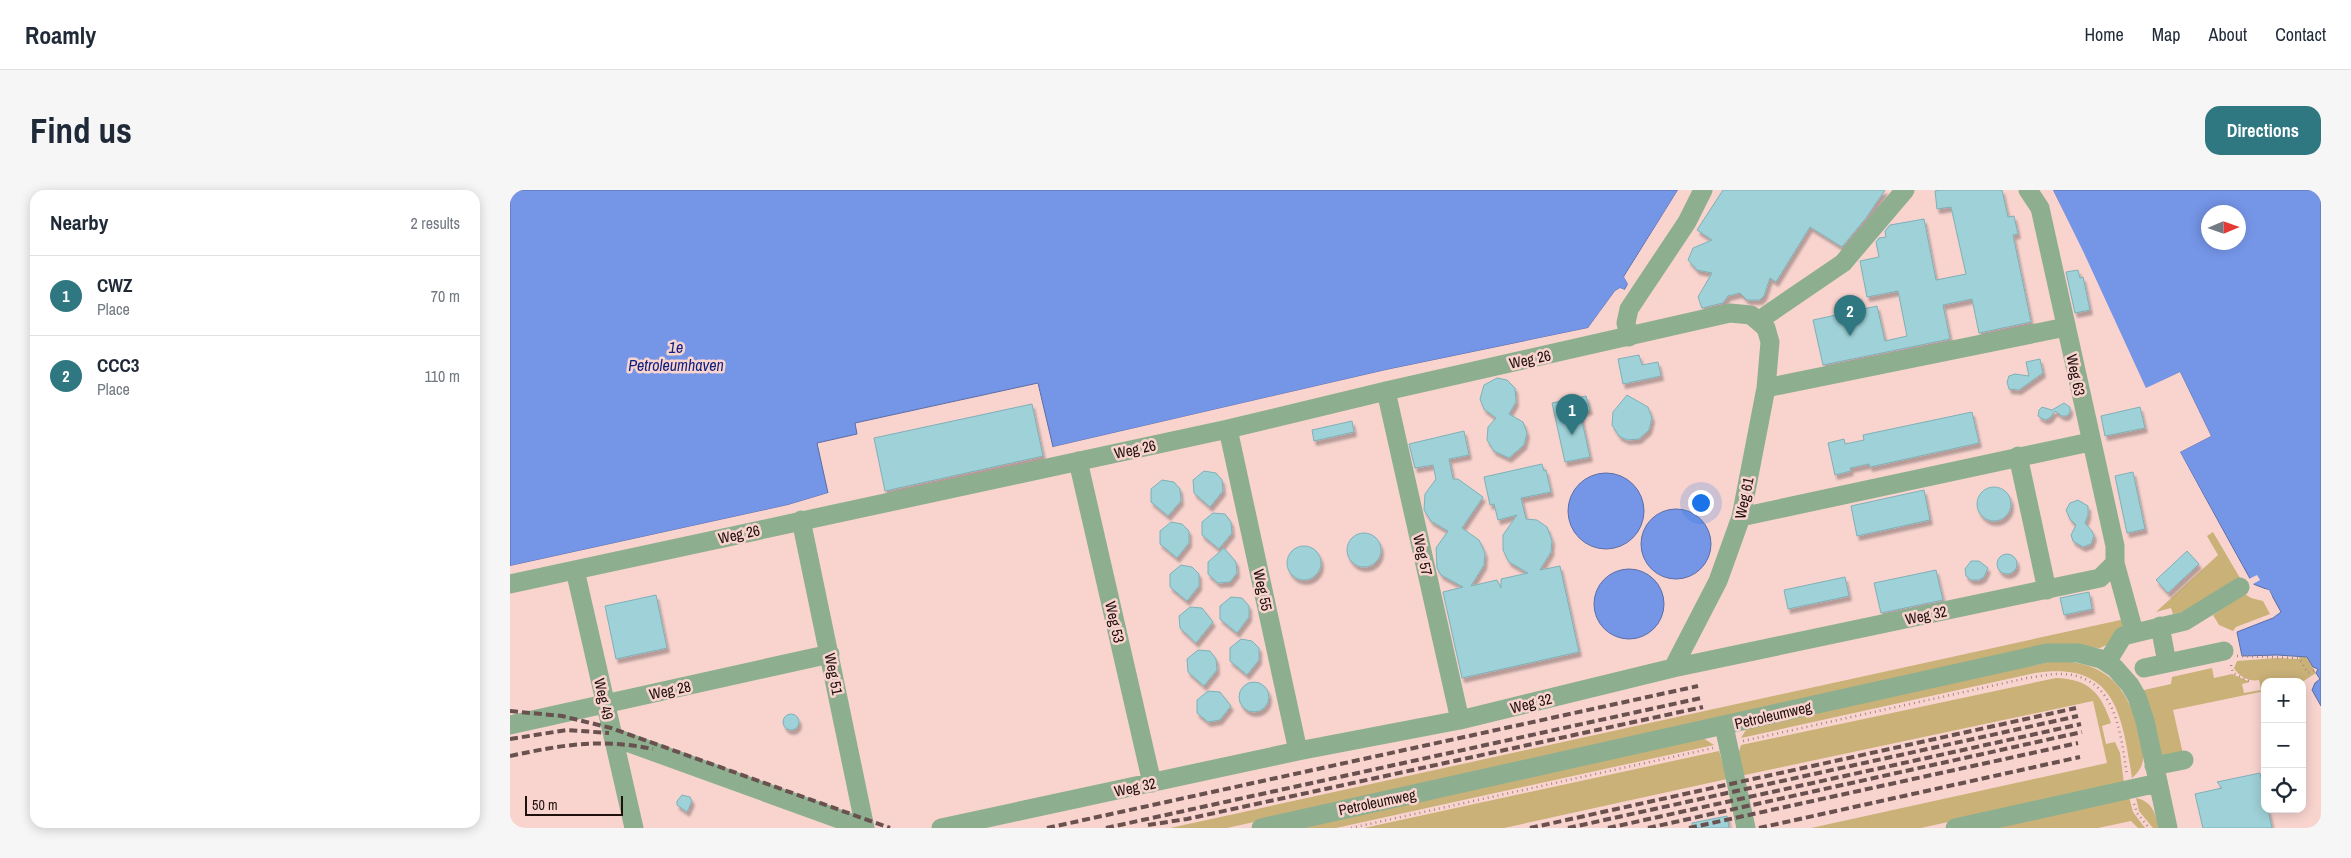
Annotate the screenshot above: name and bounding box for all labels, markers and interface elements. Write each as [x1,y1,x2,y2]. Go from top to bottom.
text: Roamly [25,19,96,51]
text: Home [2084,22,2124,47]
text: Map [2152,22,2181,47]
text: About [2209,22,2247,47]
text: Contact [2275,22,2326,47]
button: Directions [2205,106,2321,155]
text: Find us [30,107,132,154]
north arrow [2201,205,2246,250]
text: Nearby [50,208,108,237]
text: 2 results [410,212,460,234]
text: CWZ [97,272,132,298]
text: 1 [62,285,70,307]
text: 70 m [431,285,460,307]
pin: 2 [1834,295,1866,336]
text: Place [97,298,130,320]
water label: 1e Petroleumhaven [628,336,724,376]
street label: Weg 26 [1507,344,1553,374]
text: CCC3 [97,352,139,378]
street label: Weg 63 [2061,352,2091,398]
text: 2 [62,365,70,387]
text: 110 m [424,365,460,387]
text: Place [97,378,130,400]
pin: 1 [1556,394,1588,435]
street label: Weg 26 [1112,434,1158,464]
street label: Weg 61 [1729,475,1759,521]
your location [1688,490,1714,516]
street label: Weg 26 [716,519,762,549]
street label: Weg 57 [1408,532,1438,578]
street label: Weg 55 [1248,567,1278,613]
street label: Weg 53 [1100,599,1130,645]
street label: Weg 32 [1903,600,1949,630]
street label: Weg 51 [820,651,848,697]
street label: Weg 28 [647,675,693,705]
street label: Weg 49 [589,676,619,722]
map controls [2261,678,2306,813]
button: + [2261,678,2306,723]
street label: Weg 32 [1508,688,1554,718]
street label: Petroleumweg [1732,696,1814,734]
button: − [2261,723,2306,768]
button: locate [2261,768,2306,813]
street label: Weg 32 [1112,772,1158,802]
street label: Petroleumweg [1336,784,1418,820]
scale bar [525,793,622,816]
text: 50 m [532,796,558,814]

